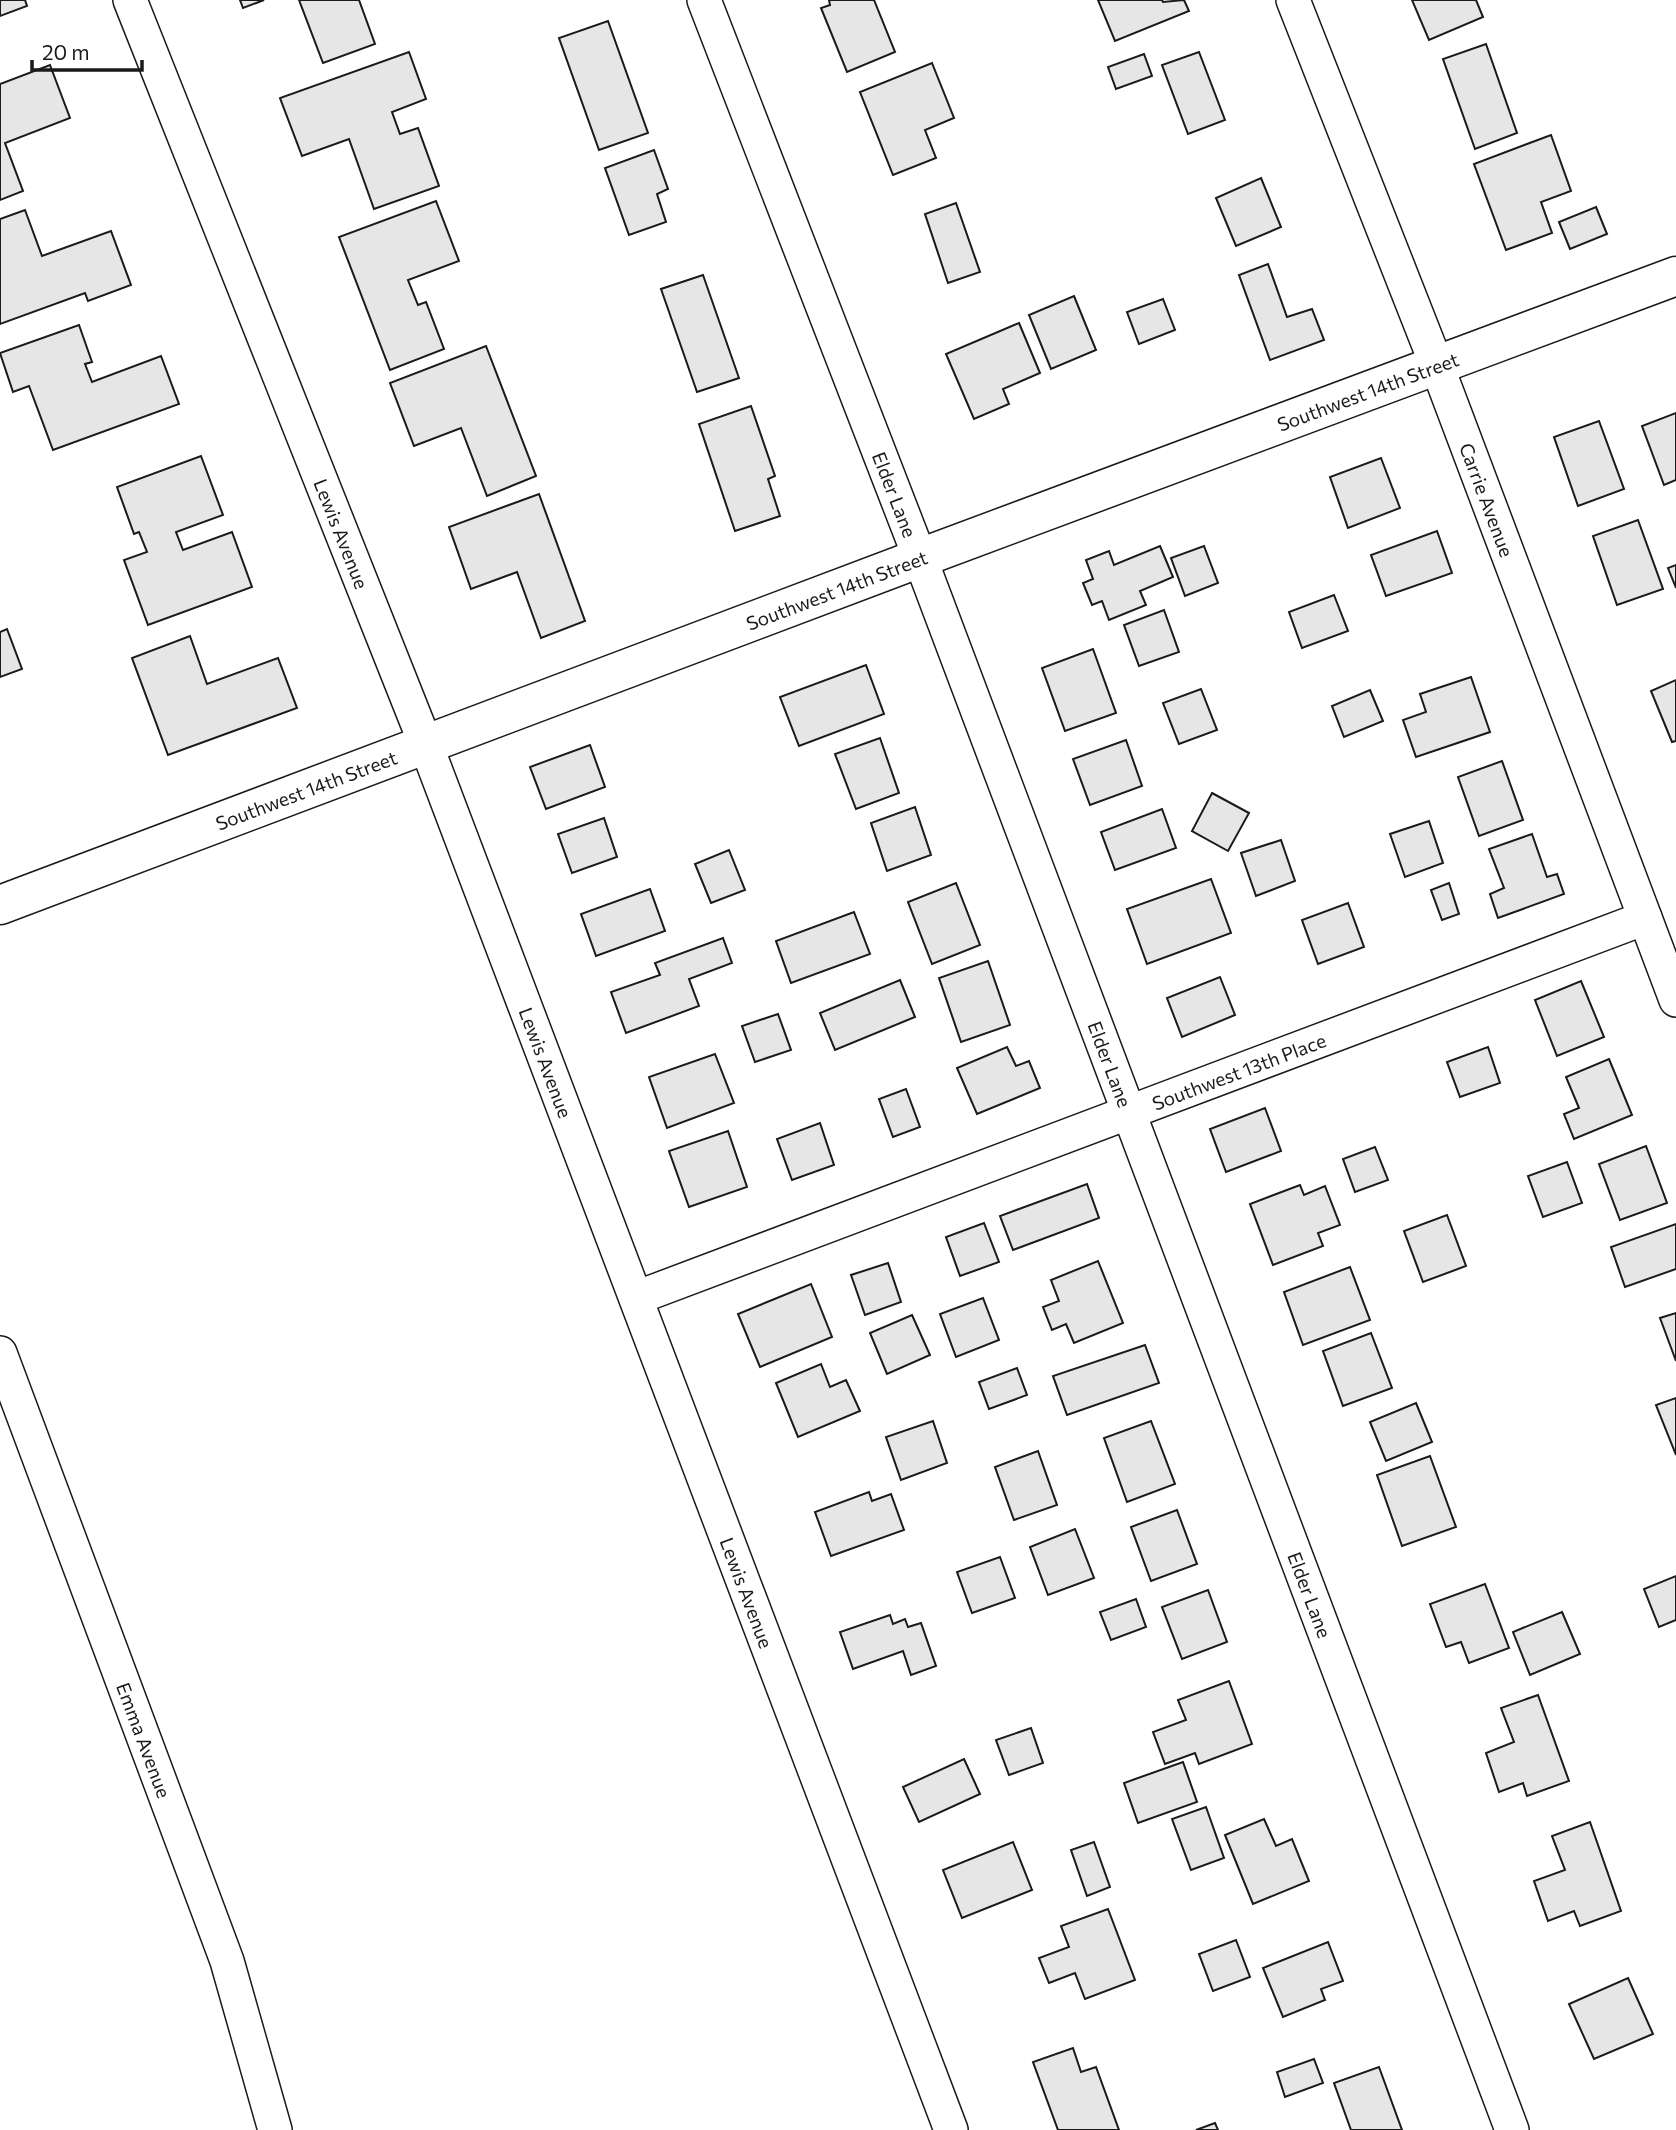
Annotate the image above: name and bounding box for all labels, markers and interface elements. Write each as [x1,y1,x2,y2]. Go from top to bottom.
scale bar [32,28,142,72]
text: 20 m [42,39,90,64]
street label: Southwest 14th Street [1274,347,1462,435]
street label: Carrie Avenue [1455,439,1519,560]
street label: Elder Lane [868,448,922,540]
street label: Lewis Avenue [310,475,374,592]
street label: Southwest 14th Street [743,545,931,634]
street label: Southwest 14th Street [212,745,400,834]
street label: Lewis Avenue [515,1004,578,1121]
street label: Elder Lane [1084,1018,1137,1110]
street label: Southwest 13th Place [1149,1028,1329,1114]
street label: Lewis Avenue [716,1534,779,1651]
street label: Elder Lane [1284,1548,1337,1641]
street label: Emma Avenue [112,1679,176,1801]

